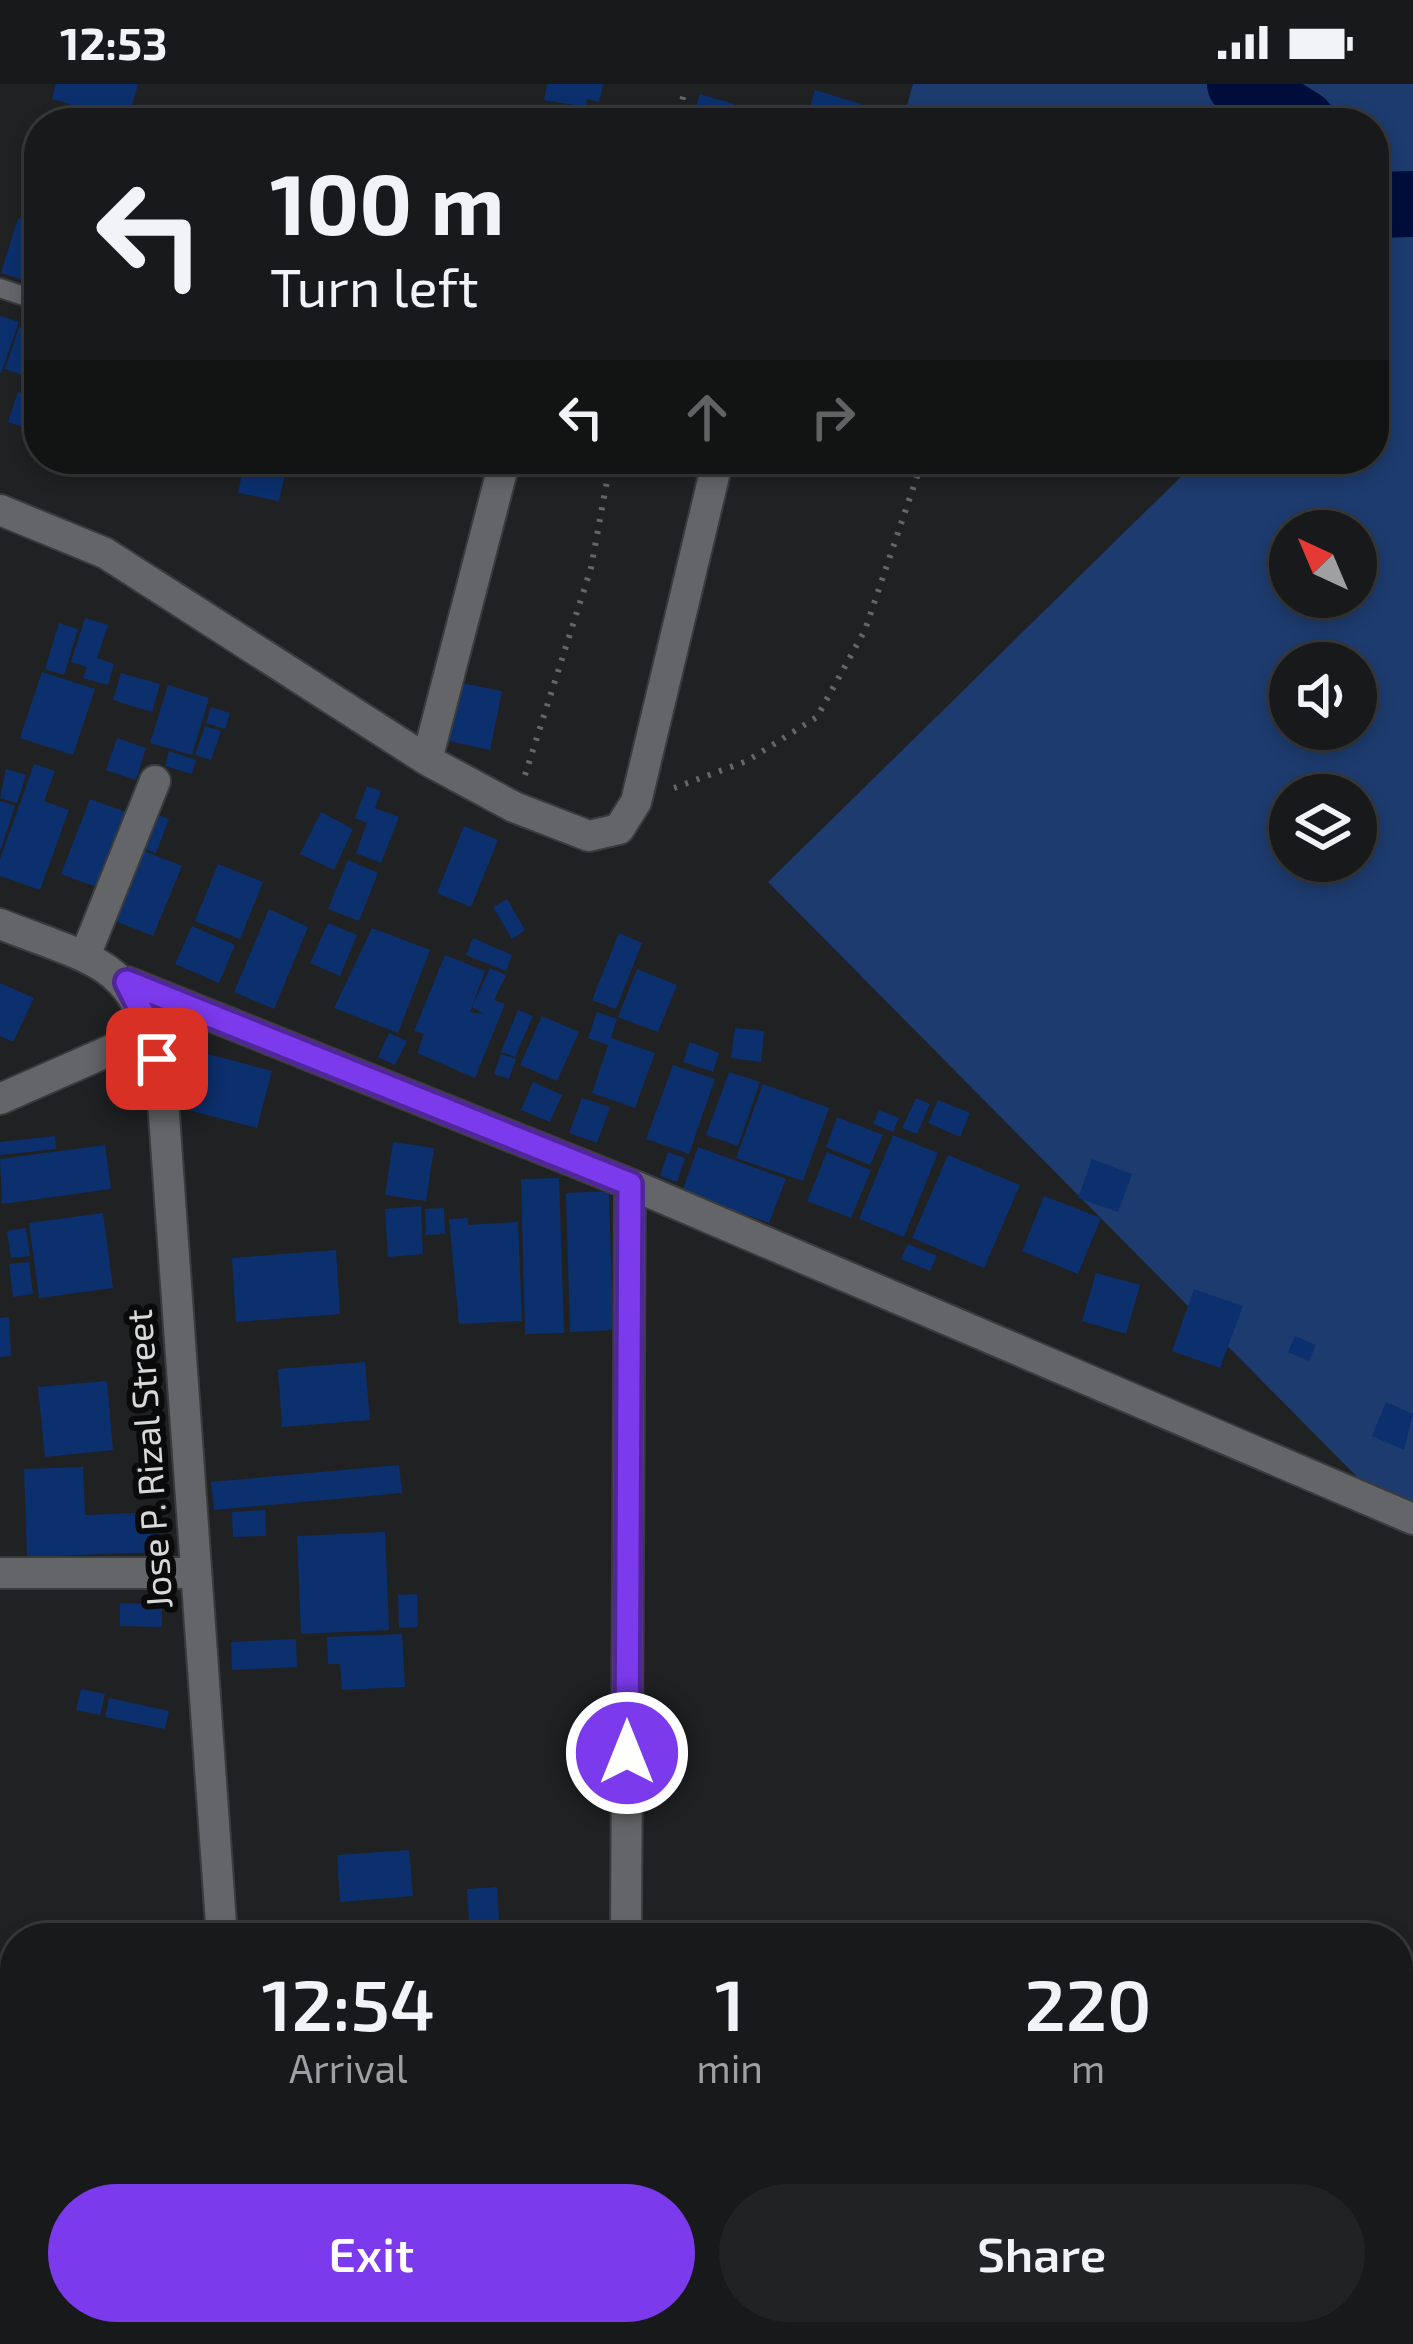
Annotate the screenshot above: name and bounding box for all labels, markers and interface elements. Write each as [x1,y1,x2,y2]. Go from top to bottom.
text: 12:53 [60,15,168,69]
text: 100 m [270,151,504,252]
icon: left [72,156,228,312]
text: Turn left [270,253,479,318]
icon: left [548,384,614,450]
icon: ahead [674,384,740,450]
icon: right [800,384,866,450]
north arrow [1269,510,1377,618]
map controls [1269,510,1377,882]
button: sound [1269,642,1377,750]
button: layers [1269,774,1377,882]
pin [106,1008,208,1110]
icon: arrive [124,1026,190,1092]
street label: Jose P. Rizal Street [116,1308,179,1610]
position arrow [564,1690,690,1816]
text: 12:54 [261,1959,435,2045]
text: 1 [715,1959,745,2045]
text: 220 [1024,1959,1152,2045]
text: Arrival [289,2044,408,2091]
text: min [697,2044,763,2091]
text: m [1071,2044,1105,2091]
button: Exit [48,2184,695,2322]
button: Share [719,2184,1365,2322]

